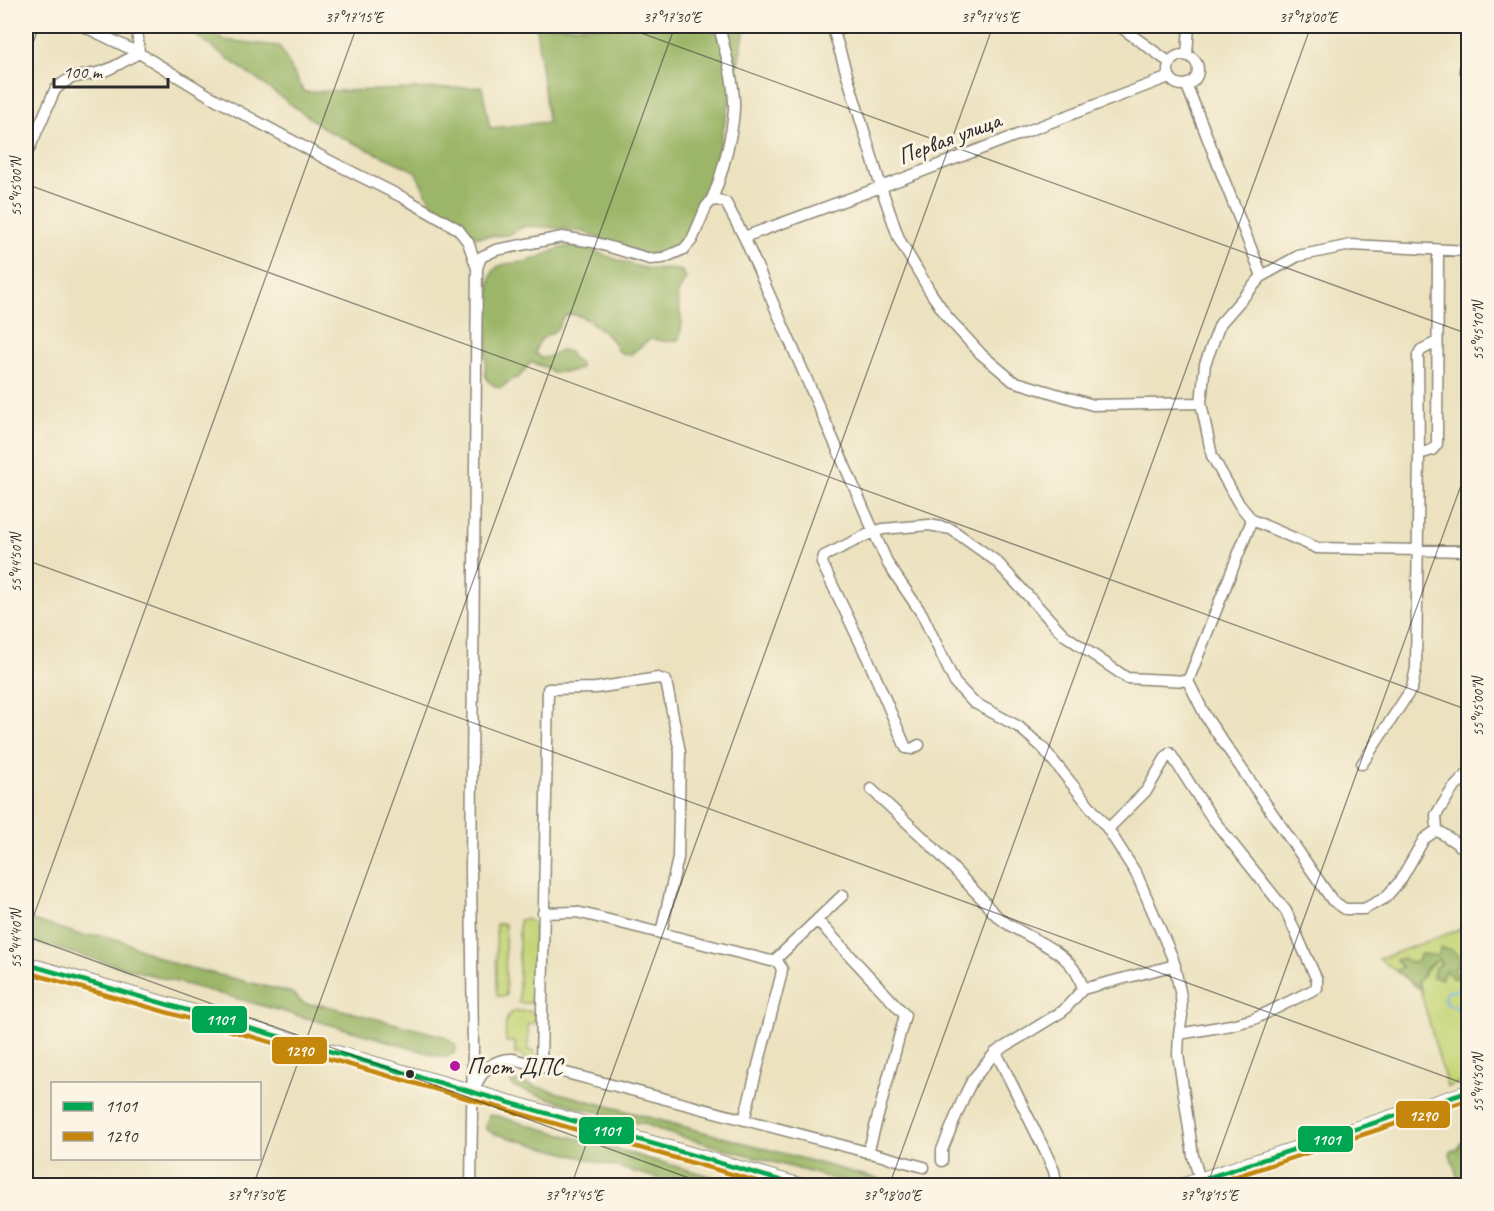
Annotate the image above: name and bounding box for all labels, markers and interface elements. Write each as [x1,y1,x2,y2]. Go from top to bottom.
text: 37°17'15"E [325,8,385,27]
text: 37°17'30"E [643,8,703,27]
text: 37°17'45"E [961,8,1021,27]
text: 37°18'00"E [1279,8,1339,27]
scale bar [54,51,168,89]
text: 100 m [63,61,104,83]
street label: Первая улица [893,104,1007,171]
text: 55°45'00"N [7,154,26,217]
text: 55°45'10"N [1469,298,1488,361]
text: 55°44'50"N [7,530,26,593]
text: 55°45'00"N [1469,674,1488,737]
text: 55°44'40"N [7,906,26,969]
line badge: 1101 [191,1005,248,1034]
text: 1101 [206,1010,236,1030]
line badge: 1290 [271,1036,328,1065]
text: 1290 [285,1041,315,1061]
text: 55°44'50"N [1469,1050,1488,1113]
place label: Пост ДПС [467,1051,565,1081]
marker: Пост ДПС [448,1059,462,1073]
unlabelled marker [404,1068,416,1080]
legend [51,1082,261,1160]
text: 1101 [105,1095,138,1117]
line badge: 1290 [1395,1100,1451,1129]
text: 1290 [1409,1106,1439,1126]
line badge: 1101 [578,1116,635,1145]
text: 1101 [592,1121,622,1141]
text: 1290 [105,1125,139,1147]
line badge: 1101 [1297,1125,1354,1153]
text: 1101 [1312,1130,1342,1150]
text: 37°17'30"E [227,1186,287,1205]
text: 37°17'45"E [545,1186,605,1205]
text: 37°18'00"E [863,1186,923,1205]
text: 37°18'15"E [1180,1186,1240,1205]

